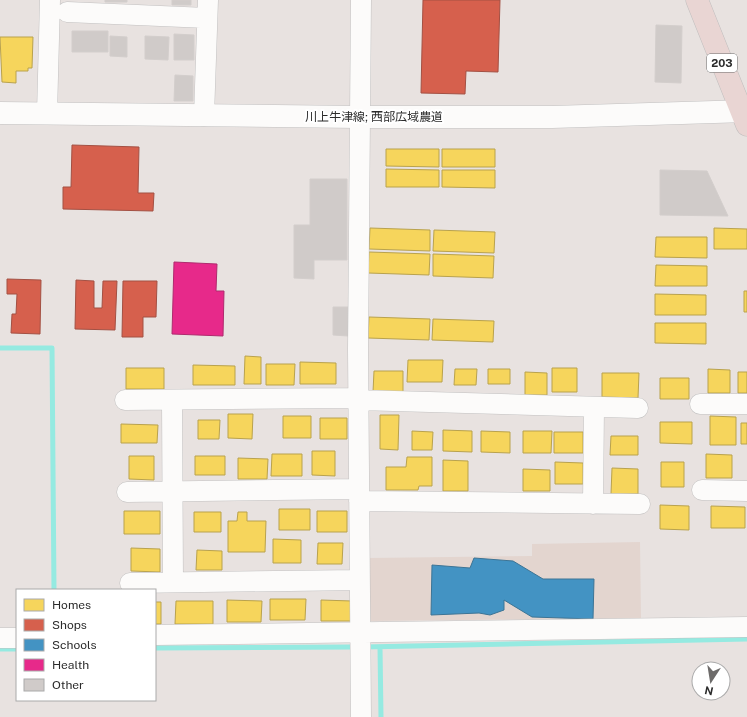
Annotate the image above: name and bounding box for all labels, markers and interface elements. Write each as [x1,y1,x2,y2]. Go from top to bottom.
road number: 203 [707,54,737,72]
street label: 川上牛津線; 西部広域農道 [305,110,443,124]
legend [16,589,156,701]
text: Homes [52,598,91,612]
text: Shops [52,618,87,632]
text: Schools [52,638,97,652]
text: Health [52,658,89,672]
north arrow [691,661,731,701]
text: Other [52,678,84,692]
text: N [703,684,714,698]

